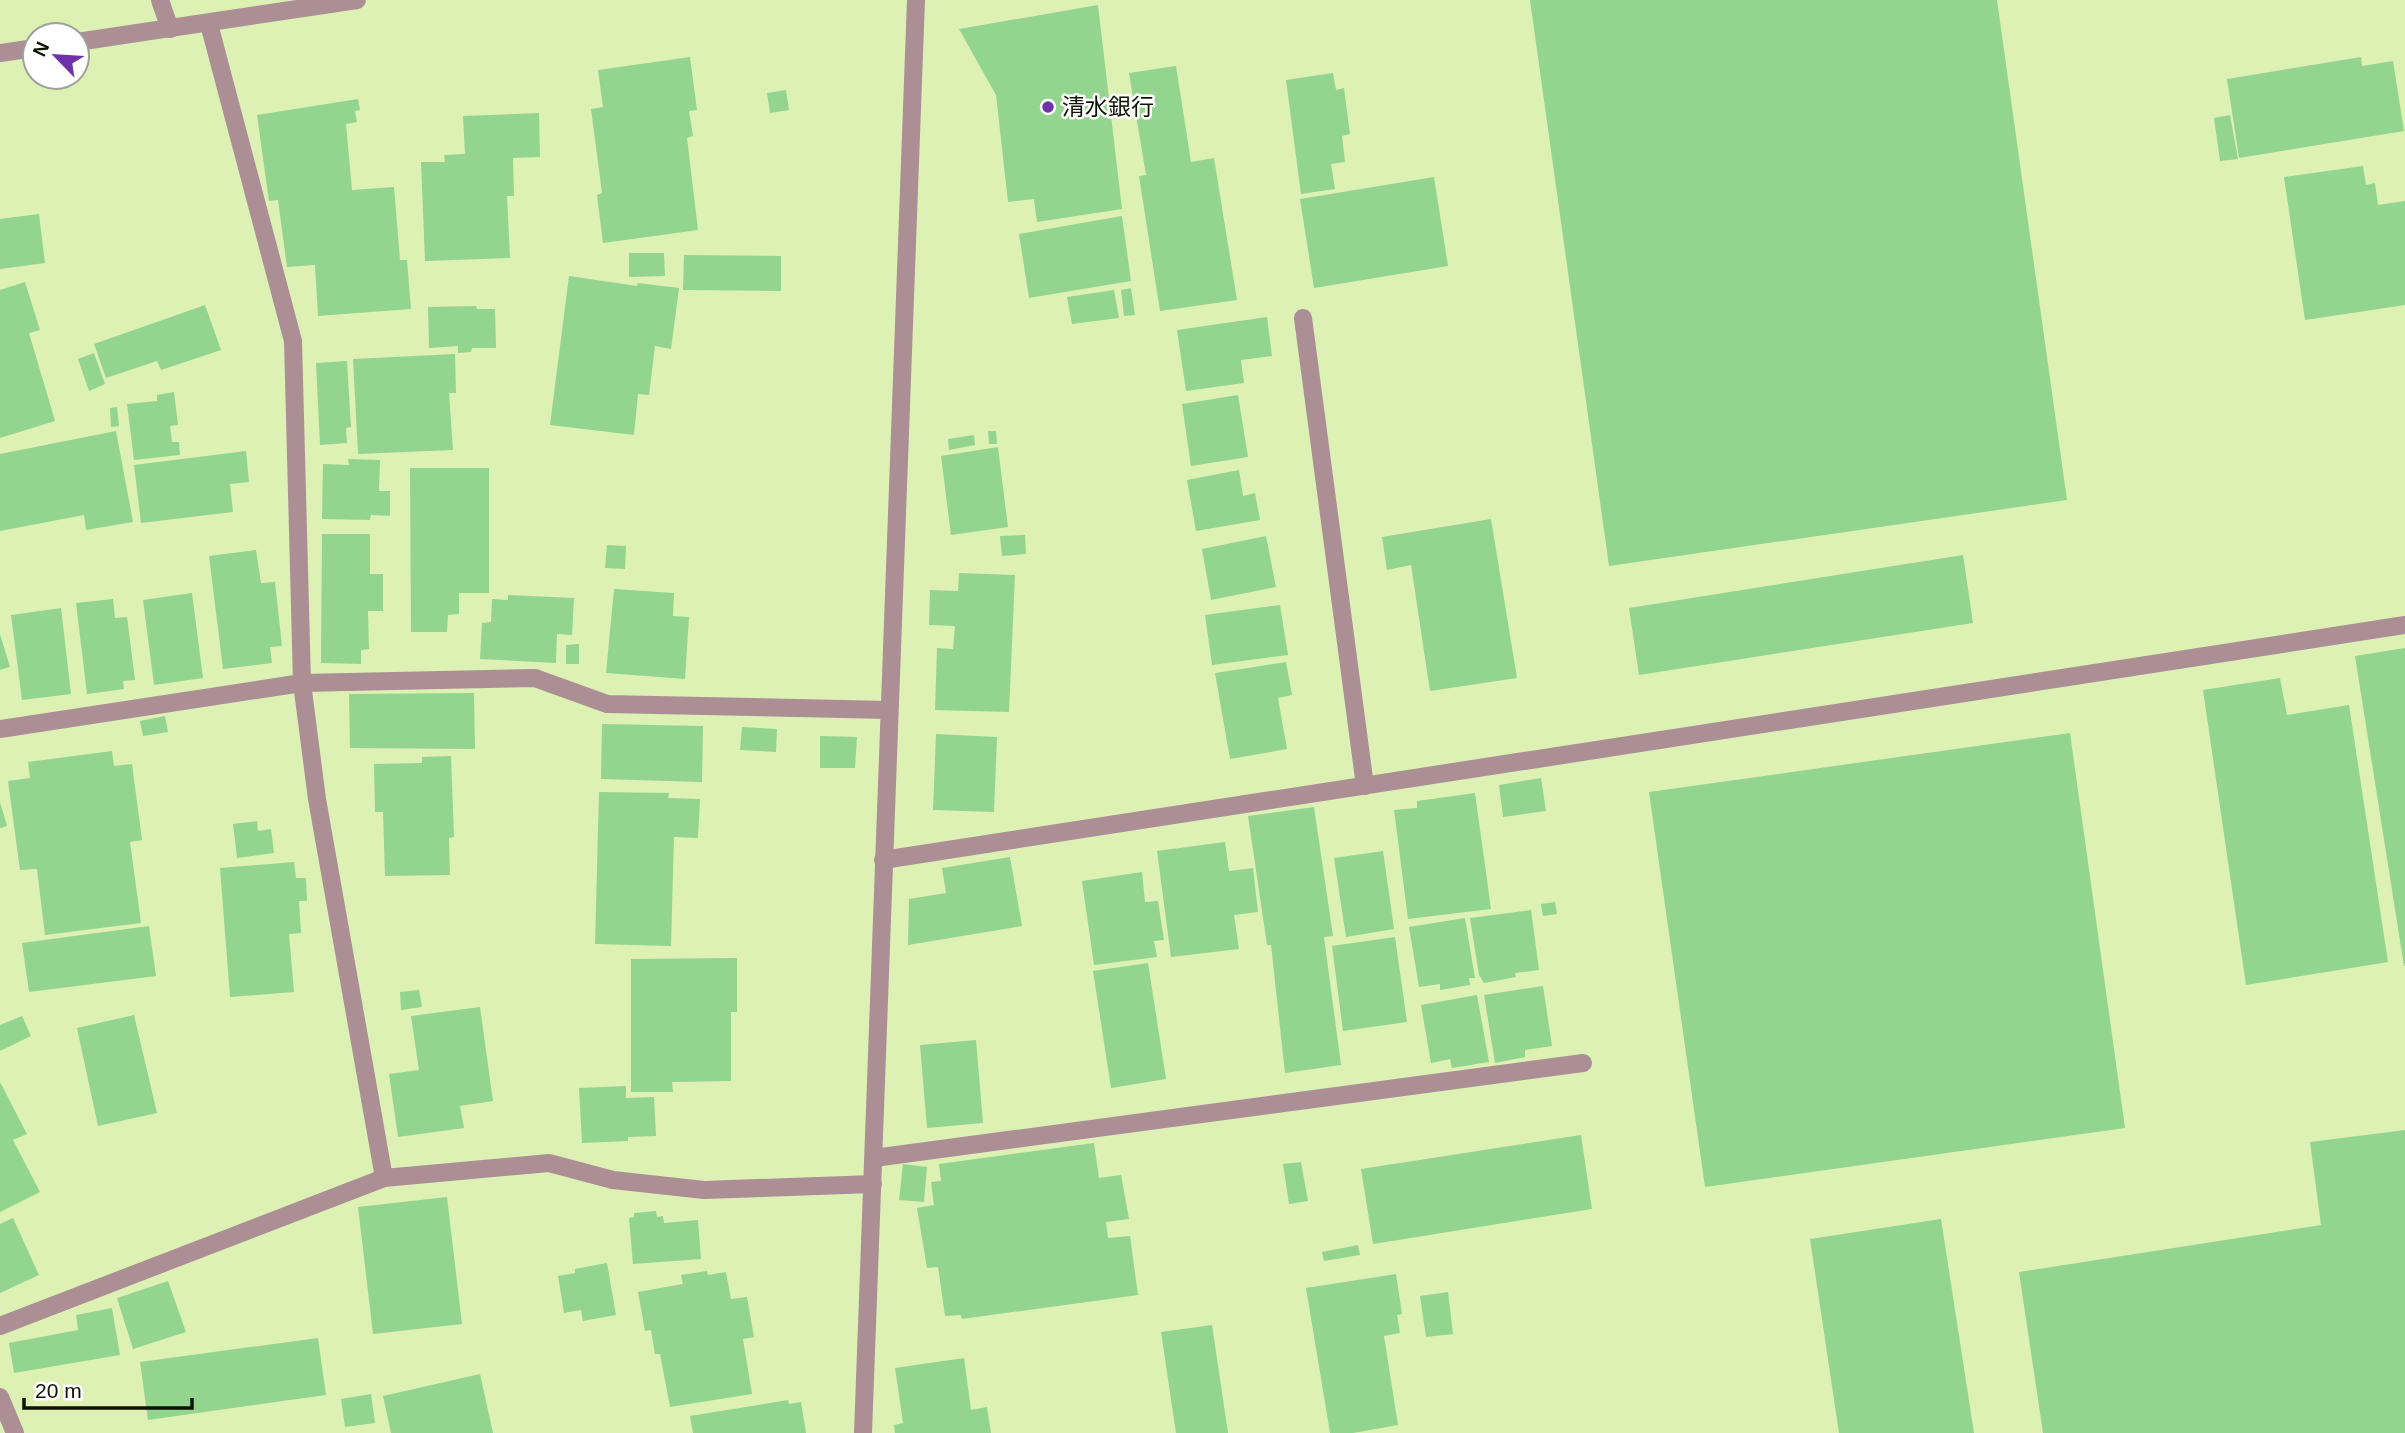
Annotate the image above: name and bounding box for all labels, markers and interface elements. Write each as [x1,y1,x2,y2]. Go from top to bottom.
north arrow [21,21,91,91]
text: N [29,38,53,60]
place label: 清水銀行 [1062,94,1154,120]
marker: 清水銀行 [1040,99,1056,115]
scale bar [24,1366,192,1410]
text: 20 m [35,1379,82,1402]

